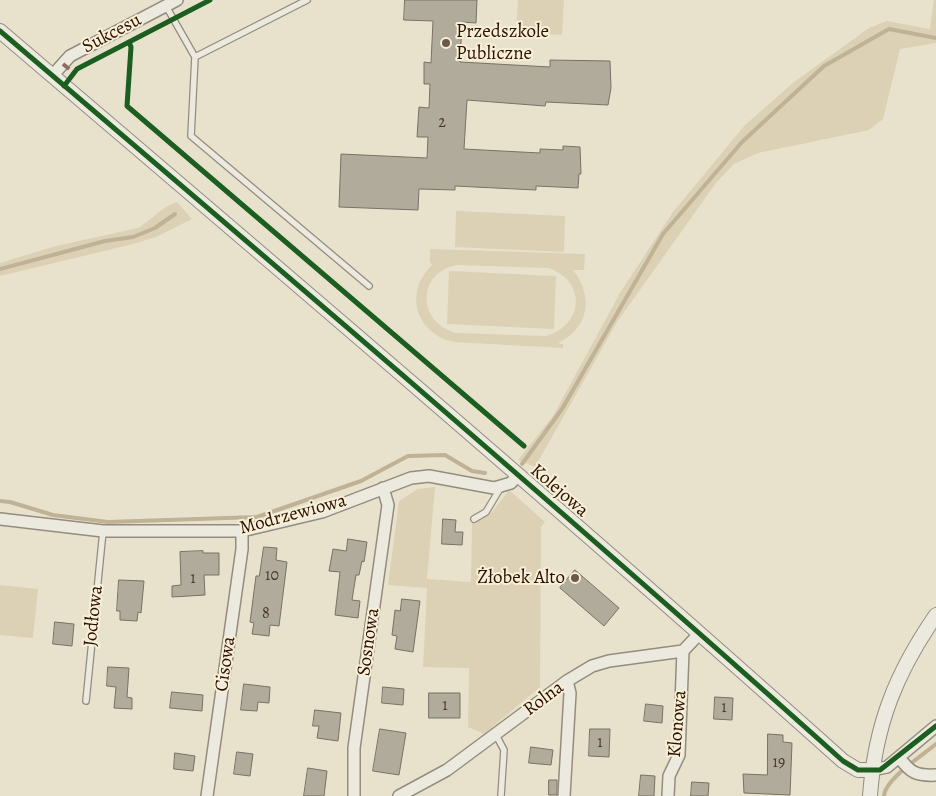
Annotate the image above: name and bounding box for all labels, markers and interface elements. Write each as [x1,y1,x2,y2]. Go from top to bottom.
street label: Sukcesu [79,9,145,59]
place label: Przedszkole Publiczne [456,21,549,65]
marker: Przedszkole Publiczne [440,37,452,49]
house number: 2 [438,113,446,133]
street label: Kolejowa [525,459,593,523]
street label: Modrzewiowa [237,490,349,540]
house number: 10 [265,566,279,586]
place label: Żłobek Alto [477,567,565,589]
house number: 1 [190,569,196,589]
marker: Żłobek Alto [569,572,581,584]
street label: Jodłowa [79,584,109,648]
house number: 8 [262,604,270,624]
street label: Sosnowa [353,607,385,677]
street label: Cisowa [211,635,241,693]
street label: Rolna [519,677,569,721]
street label: Klonowa [664,689,692,759]
house number: 1 [442,696,448,716]
house number: 1 [721,698,727,718]
house number: 1 [597,733,603,753]
house number: 19 [773,753,785,773]

